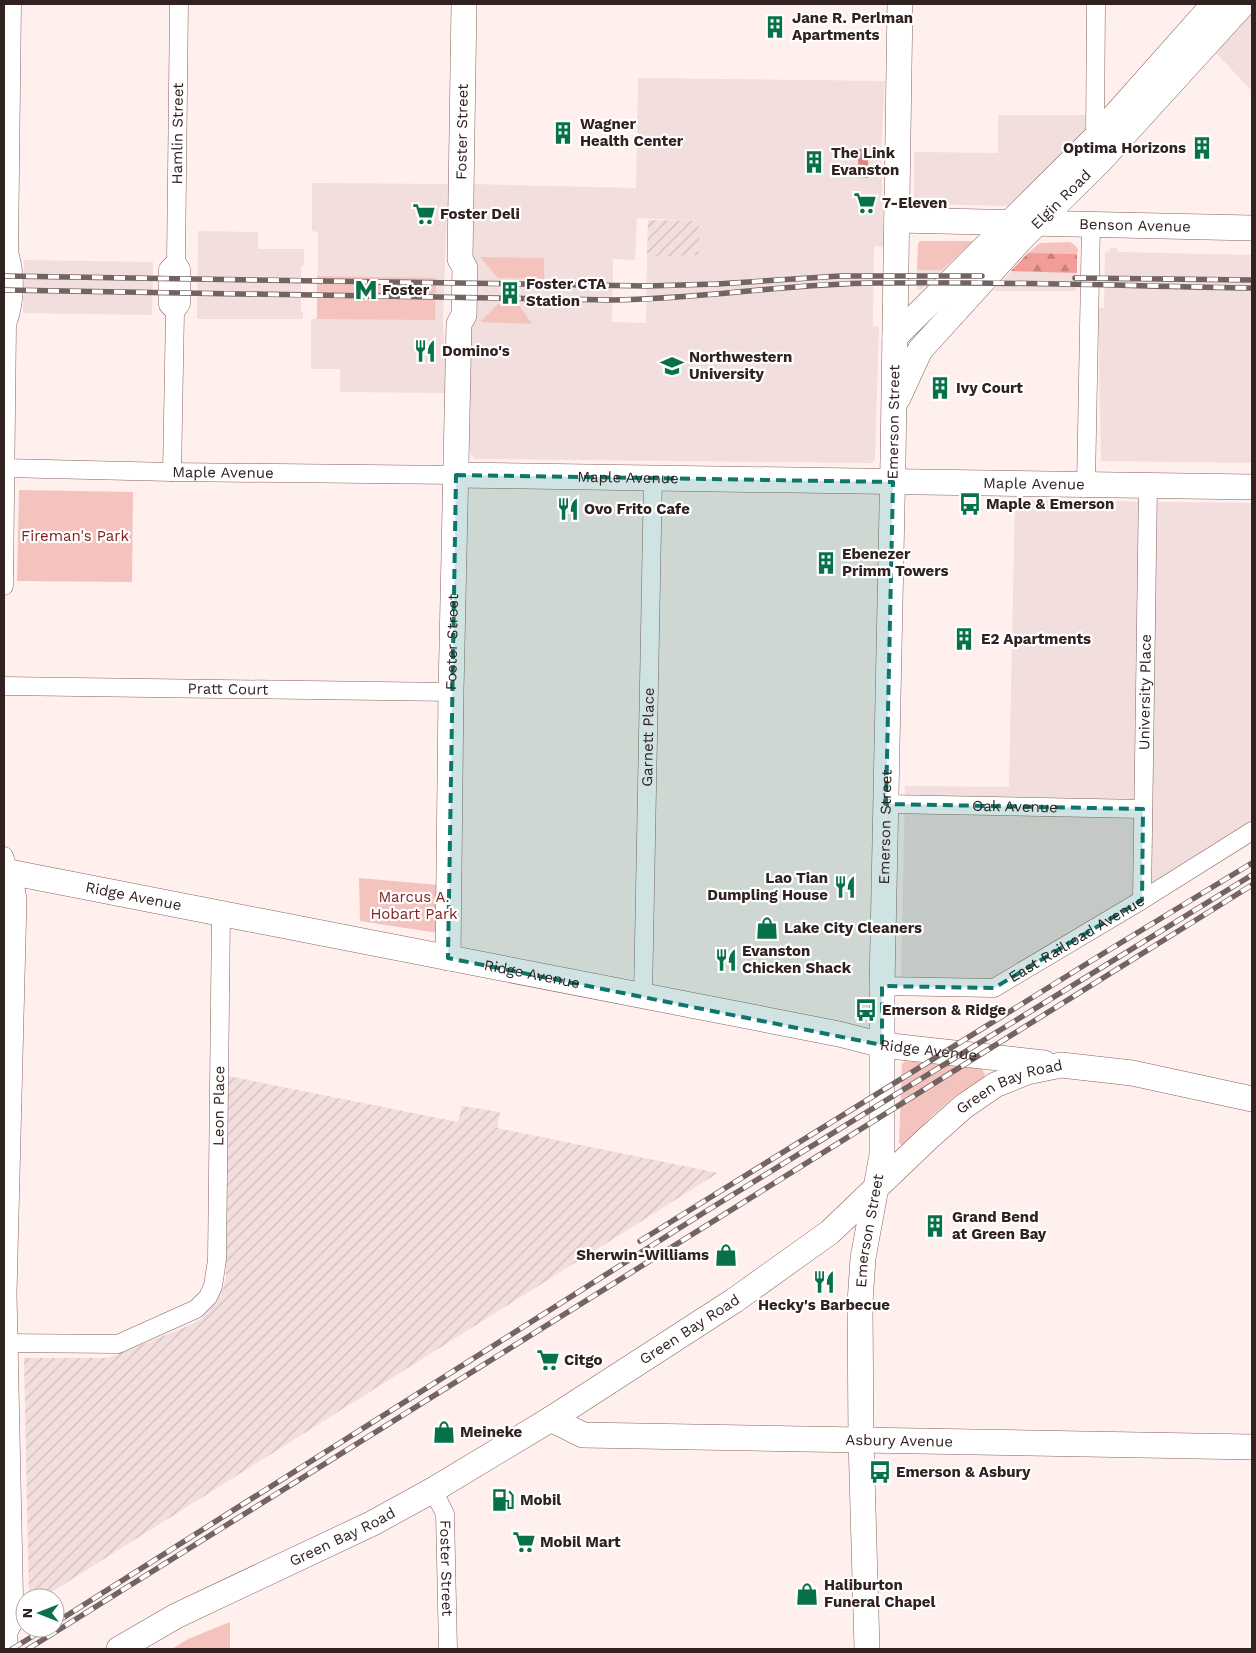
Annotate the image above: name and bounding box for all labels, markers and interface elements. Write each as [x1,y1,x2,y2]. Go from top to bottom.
place label: Jane R. Perlman Apartments [792,9,913,44]
building icon: Jane R. Perlman Apartments [762,14,788,40]
street label: Hamlin Street [168,82,187,185]
street label: Foster Street [452,83,472,180]
place label: Wagner Health Center [580,115,684,150]
building icon: Wagner Health Center [550,120,576,146]
building icon: Optima Horizons [1189,135,1215,161]
place label: Optima Horizons [1063,139,1186,157]
place label: The Link Evanston [831,144,899,179]
building icon: The Link Evanston [801,149,827,175]
street label: Elgin Road [1027,166,1095,233]
supermarket icon: 7-Eleven [852,190,878,216]
place label: 7-Eleven [882,194,947,212]
supermarket icon: Foster Deli [411,201,437,227]
place label: Foster Deli [440,205,520,223]
street label: Benson Avenue [1079,215,1191,236]
place label: Foster CTA Station [526,275,607,310]
metro station icon: Foster [353,277,379,303]
building icon: Foster CTA Station [497,280,523,306]
place label: Foster [382,281,430,299]
restaurant icon: Domino's [412,338,438,364]
place label: Domino's [442,342,510,360]
place label: Northwestern University [689,348,792,383]
school or university icon: Northwestern University [659,353,685,379]
street label: Emerson Street [884,364,903,480]
building icon: Ivy Court [927,375,953,401]
place label: Ivy Court [956,379,1023,397]
street label: Maple Avenue [172,463,274,482]
street label: Maple Avenue [577,468,679,487]
street label: Maple Avenue [983,474,1085,493]
bus stop icon: Maple & Emerson [957,491,983,517]
place label: Maple & Emerson [986,495,1114,513]
restaurant icon: Ovo Frito Cafe [555,496,581,522]
place label: Ovo Frito Cafe [584,500,690,518]
park label: Fireman's Park [21,527,129,545]
place label: Ebenezer Primm Towers [842,545,949,580]
building icon: Ebenezer Primm Towers [813,550,839,576]
street label: Foster Street [442,593,462,690]
building icon: E2 Apartments [951,626,977,652]
place label: E2 Apartments [981,630,1091,648]
street label: University Place [1135,634,1155,750]
street label: Pratt Court [188,679,269,699]
street label: Garnett Place [638,687,658,787]
street label: Emerson Street [875,769,896,885]
street label: Oak Avenue [972,797,1058,816]
place label: Lao Tian Dumpling House [707,869,828,904]
restaurant icon: Lao Tian Dumpling House [832,874,858,900]
street label: Ridge Avenue [84,878,183,914]
park label: Marcus A. Hobart Park [370,888,458,923]
street label: East Railroad Avenue [1005,892,1148,986]
shop icon: Lake City Cleaners [754,915,780,941]
place label: Lake City Cleaners [784,919,922,937]
place label: Evanston Chicken Shack [742,942,852,977]
restaurant icon: Evanston Chicken Shack [713,947,739,973]
street label: Ridge Avenue [482,956,582,992]
bus stop icon: Emerson & Ridge [853,997,879,1023]
place label: Emerson & Ridge [882,1001,1007,1019]
street label: Ridge Avenue [879,1036,978,1065]
street label: Green Bay Road [952,1056,1064,1118]
street label: Leon Place [209,1066,228,1146]
street label: Emerson Street [852,1172,887,1288]
place label: Grand Bend at Green Bay [952,1208,1047,1243]
building icon: Grand Bend at Green Bay [922,1213,948,1239]
shop icon: Sherwin-Williams [713,1242,739,1268]
place label: Sherwin-Williams [576,1246,709,1264]
restaurant icon: Hecky's Barbecue [811,1269,837,1295]
street label: Green Bay Road [636,1290,743,1368]
place label: Hecky's Barbecue [758,1296,890,1314]
supermarket icon: Citgo [535,1347,561,1373]
place label: Citgo [564,1351,603,1369]
shop icon: Meineke [431,1419,457,1445]
place label: Meineke [460,1423,523,1441]
street label: Asbury Avenue [845,1431,953,1451]
bus stop icon: Emerson & Asbury [867,1459,893,1485]
place label: Emerson & Asbury [896,1463,1031,1481]
fuel station icon: Mobil [490,1487,516,1513]
place label: Mobil [520,1491,561,1509]
street label: Green Bay Road [286,1504,398,1570]
street label: Foster Street [436,1520,456,1617]
supermarket icon: Mobil Mart [511,1529,537,1555]
place label: Mobil Mart [540,1533,621,1551]
place label: Haliburton Funeral Chapel [824,1576,936,1611]
shop icon: Haliburton Funeral Chapel [794,1581,820,1607]
north arrow [15,1588,65,1638]
text: N [19,1608,35,1618]

